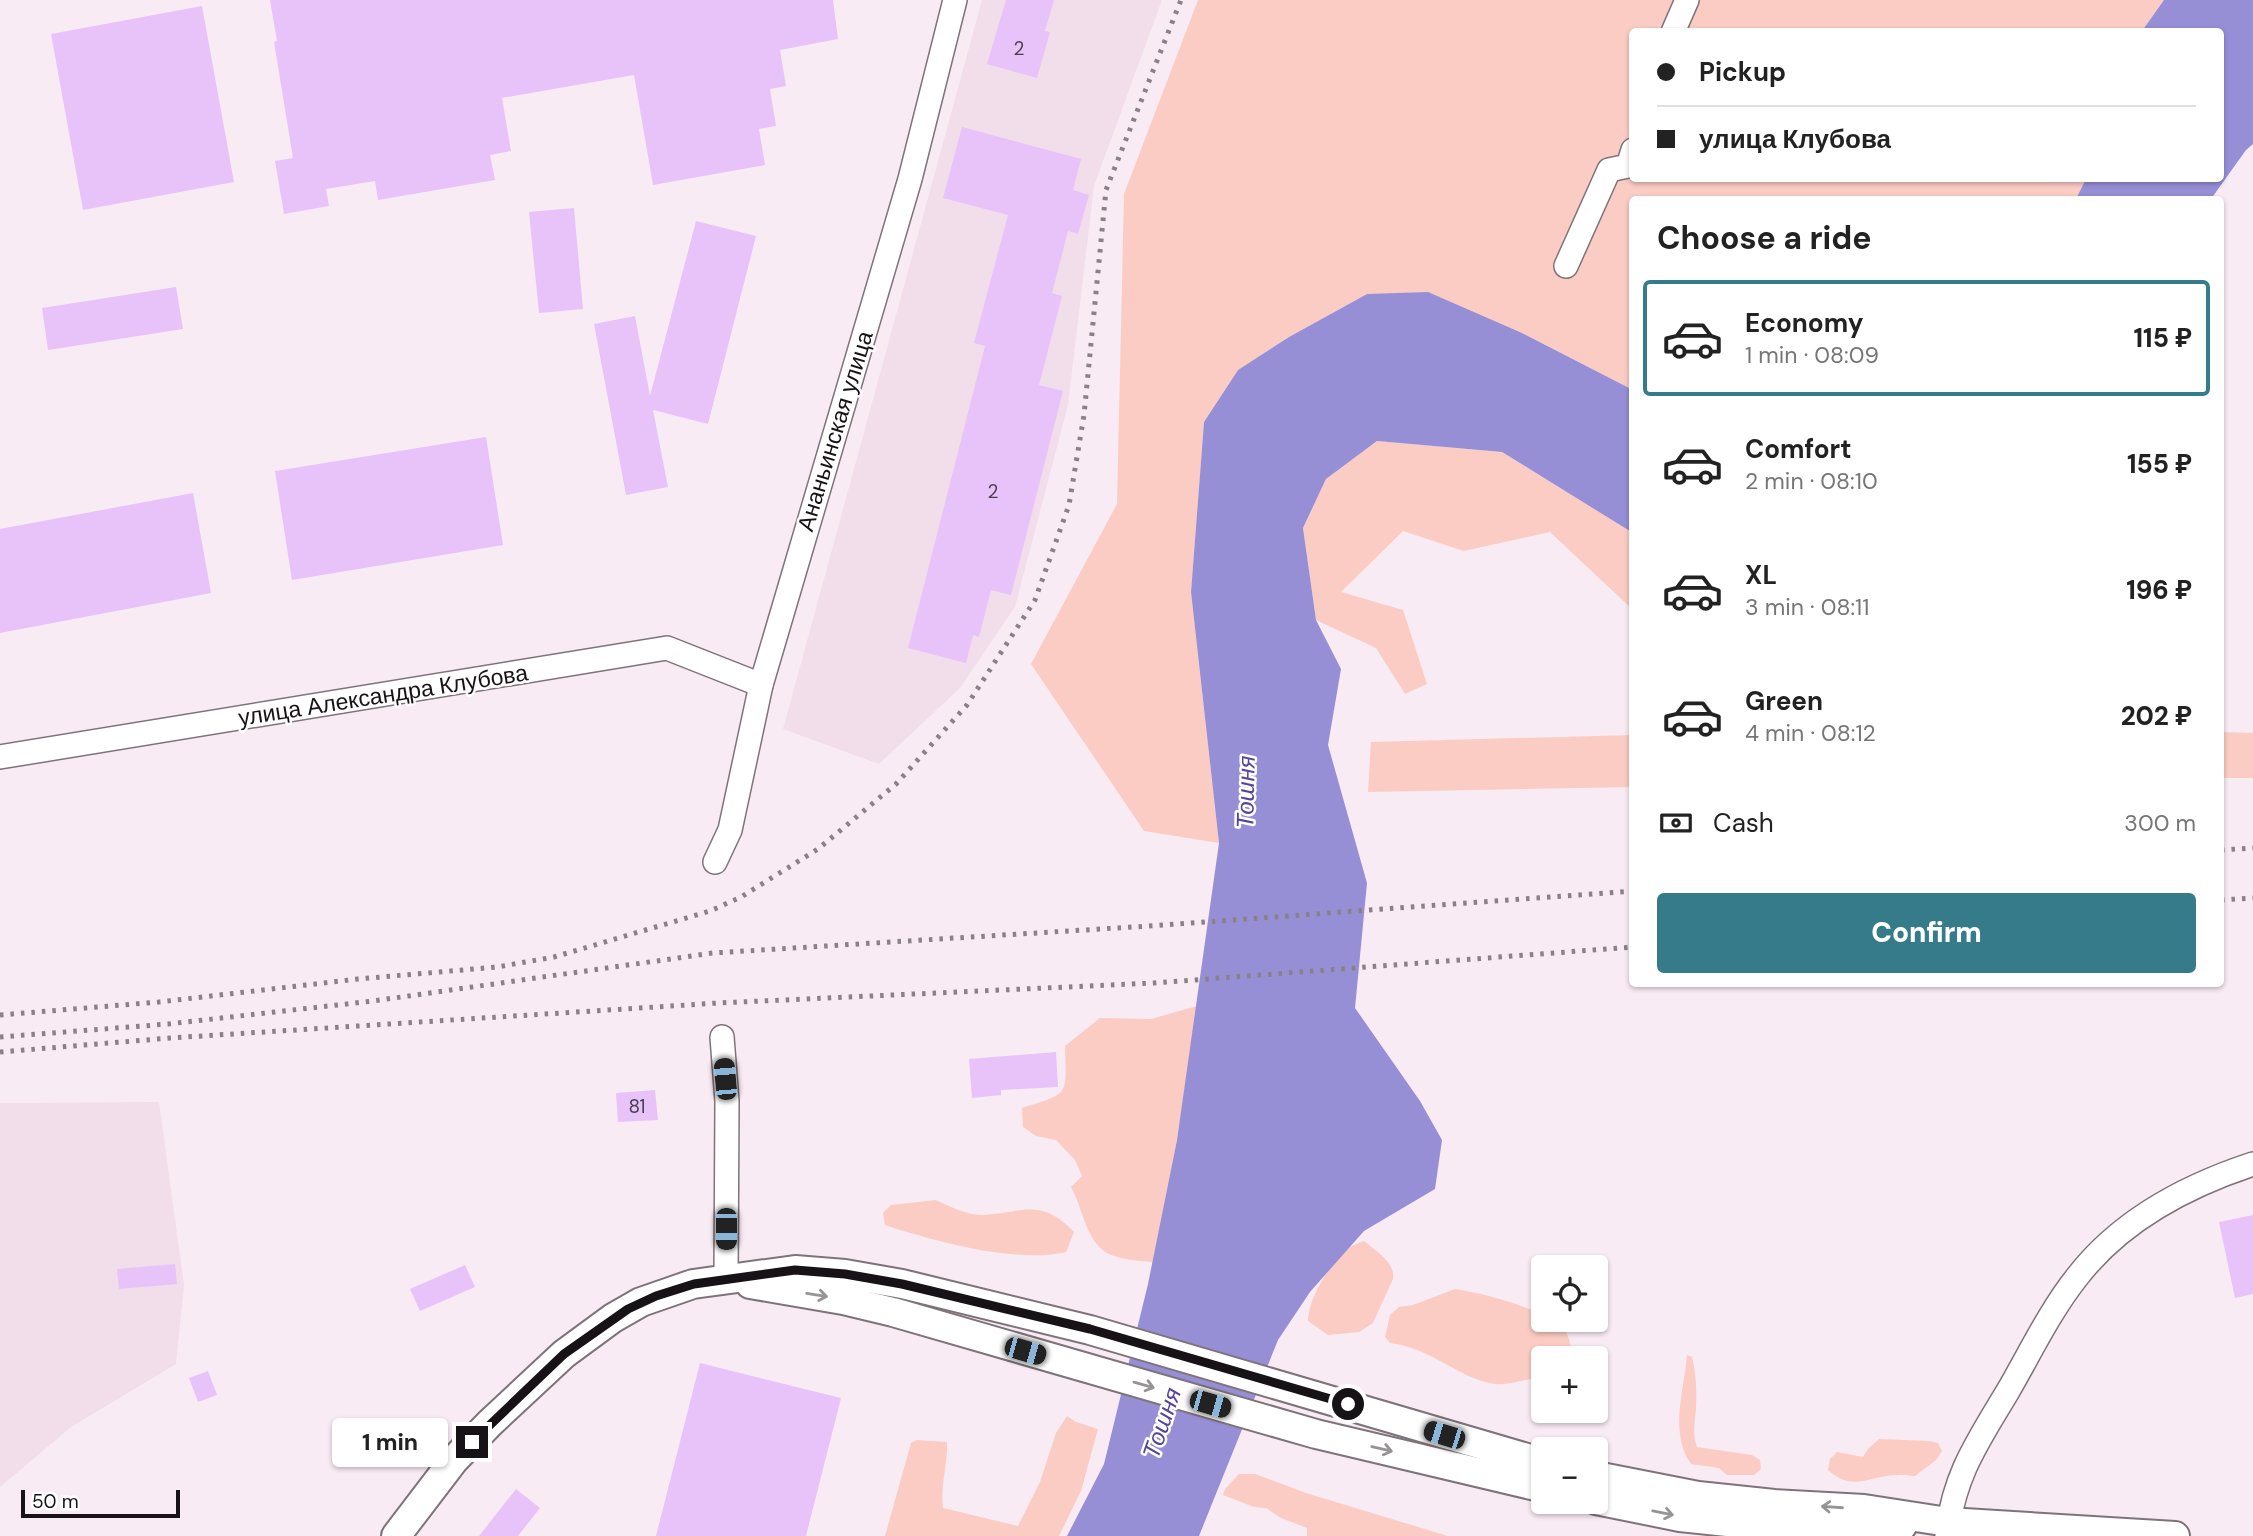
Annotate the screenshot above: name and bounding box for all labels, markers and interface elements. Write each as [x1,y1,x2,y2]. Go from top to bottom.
house number: 2 [1014,36,1025,61]
text: Pickup [1699,55,1786,89]
text: улица Клубова [1699,122,1891,156]
text: Choose a ride [1657,217,1872,259]
text: Economy [1745,306,1863,340]
icon: car [1661,307,1724,370]
text: 115 ₽ [2133,321,2192,355]
street label: Ананьинская улица [790,327,880,535]
text: 1 min · 08:09 [1745,340,1879,370]
text: Comfort [1745,432,1851,466]
icon: car [1661,433,1724,496]
text: 155 ₽ [2127,447,2192,481]
text: 2 min · 08:10 [1745,466,1878,496]
house number: 2 [988,479,999,504]
text: XL [1745,558,1777,592]
icon: car [1661,559,1724,622]
text: 196 ₽ [2126,573,2192,607]
text: 3 min · 08:11 [1745,592,1869,622]
street label: улица Александра Клубова [236,657,530,733]
text: Green [1745,684,1823,718]
icon: car [1661,685,1724,748]
text: 202 ₽ [2121,699,2192,733]
text: 4 min · 08:12 [1745,718,1876,748]
water label: Тошня [1229,755,1262,829]
icon: cash [1657,804,1695,842]
text: Cash [1713,806,1774,840]
text: 300 m [2124,808,2196,838]
button: Confirm [1657,893,2196,973]
car [713,1057,738,1101]
house number: 81 [628,1094,646,1119]
car [716,1208,737,1250]
map controls [1531,1255,1608,1514]
button: locate [1531,1255,1608,1332]
one-way arrow [805,1289,828,1302]
car [1002,1335,1049,1367]
button: + [1531,1346,1608,1423]
one-way arrow [1132,1379,1155,1392]
water label: Тошня [1135,1383,1188,1462]
car [1187,1388,1234,1420]
route start [1332,1388,1364,1420]
callout: 1 min [332,1418,448,1466]
car [1421,1419,1468,1451]
route end [456,1426,488,1458]
text: 1 min [362,1427,418,1457]
button: − [1531,1437,1608,1514]
one-way arrow [1370,1442,1393,1456]
scale bar [21,1487,180,1519]
text: 50 m [32,1489,79,1514]
one-way arrow [1821,1501,1844,1514]
one-way arrow [1651,1507,1674,1521]

